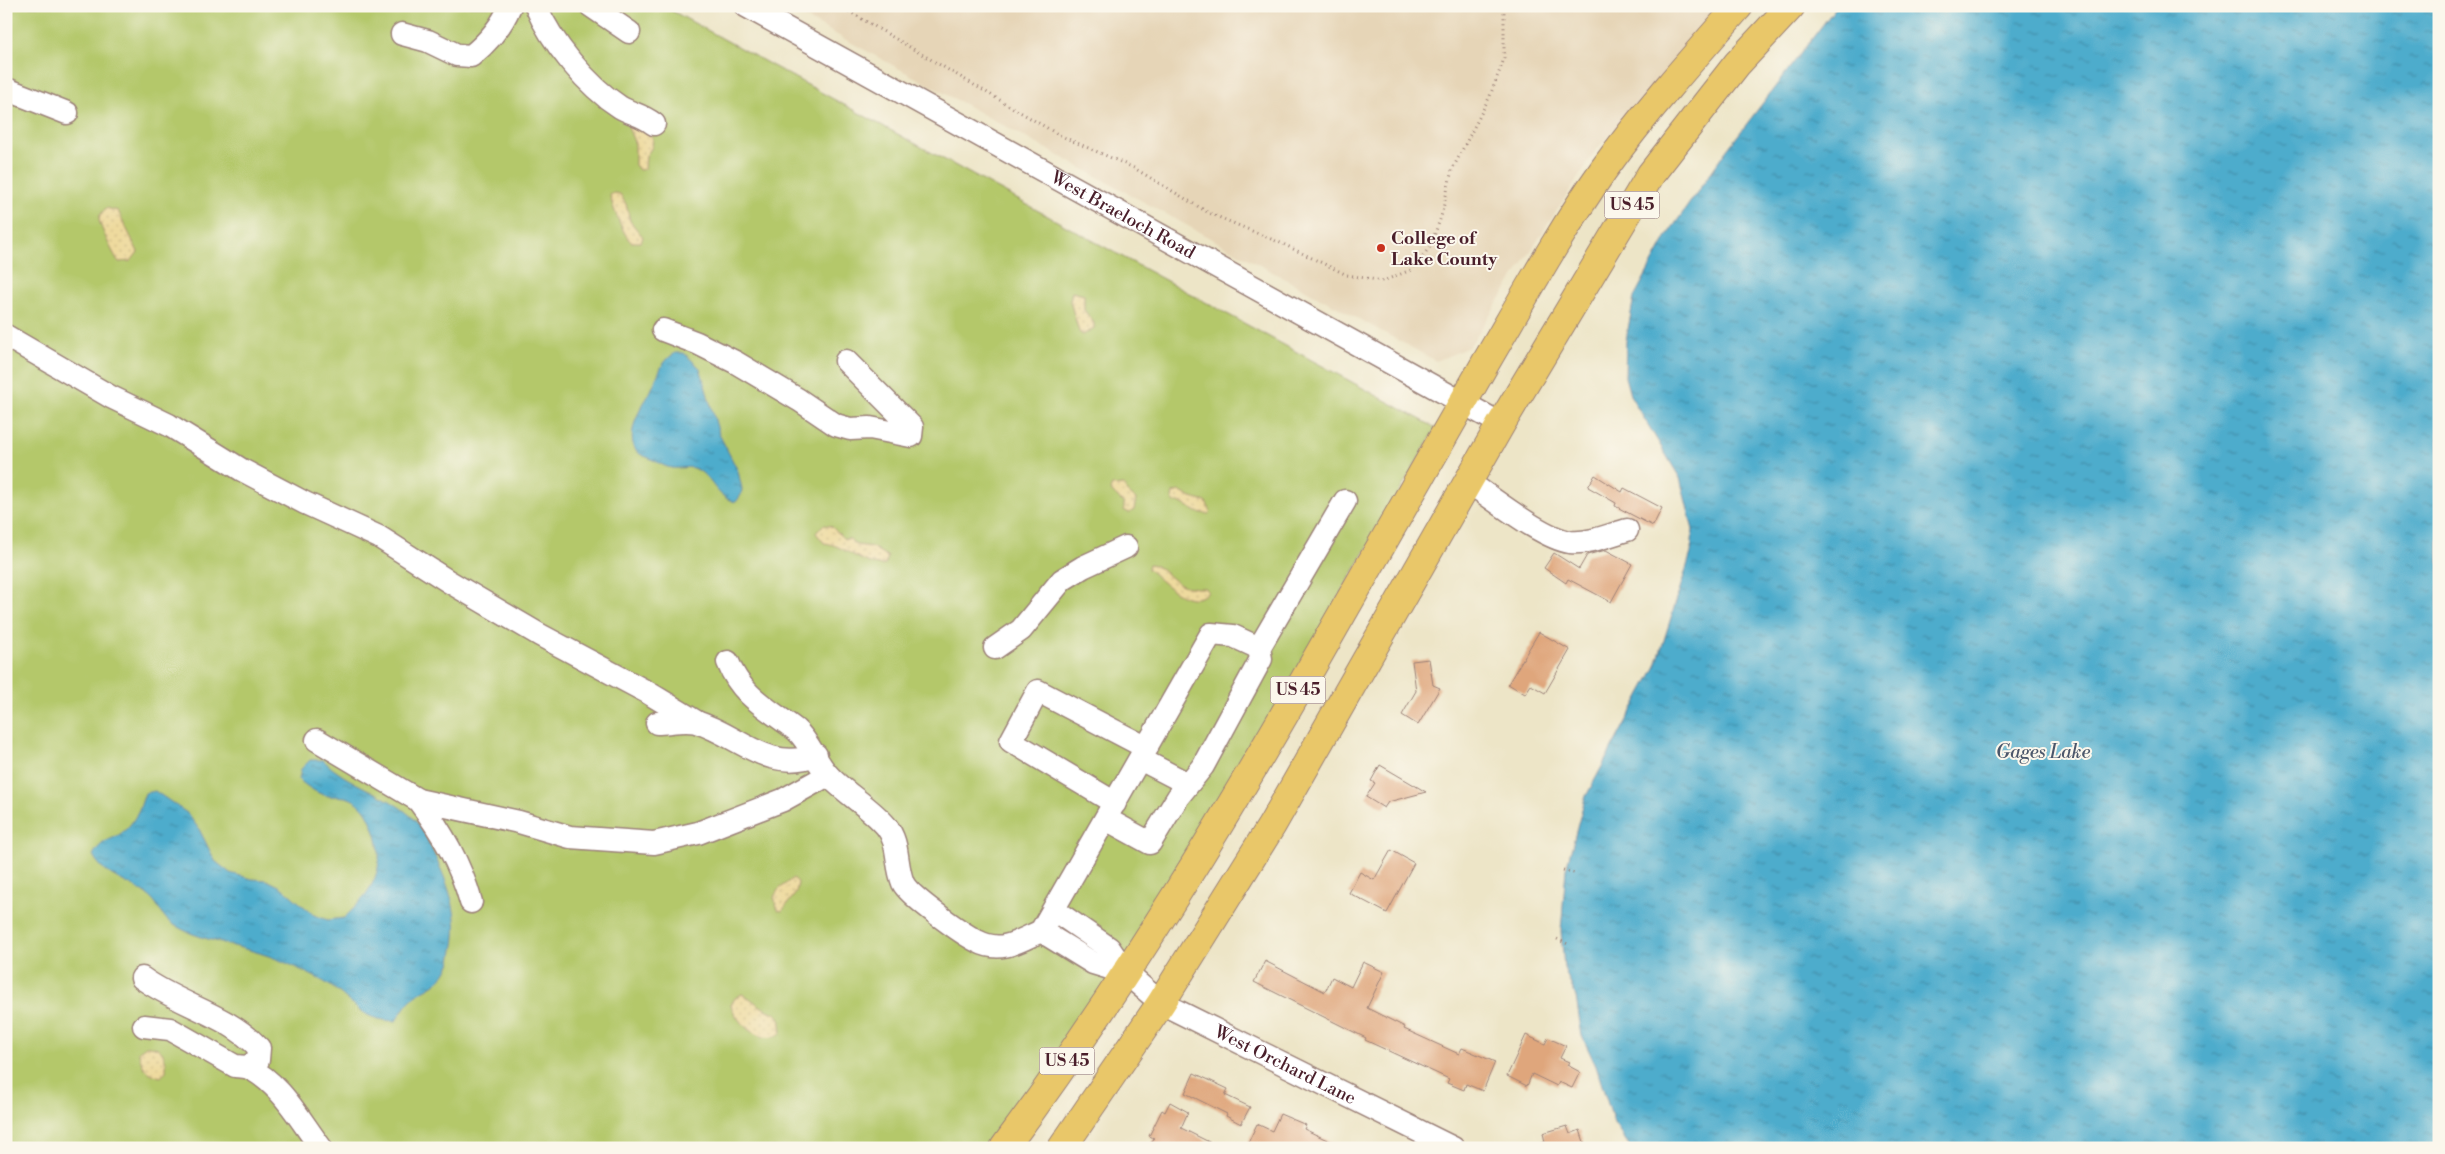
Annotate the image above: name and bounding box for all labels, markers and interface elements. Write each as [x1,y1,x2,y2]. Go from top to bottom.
street label: West Braeloch Road [1046,165,1200,264]
road number: US 45 [1604,192,1660,218]
place label: College of Lake County [1391,227,1498,271]
marker: College of Lake County [1375,242,1387,254]
road number: US 45 [1270,676,1326,704]
water label: Gages Lake [1996,740,2090,764]
street label: West Orchard Lane [1210,1019,1360,1110]
road number: US 45 [1040,1048,1094,1074]

